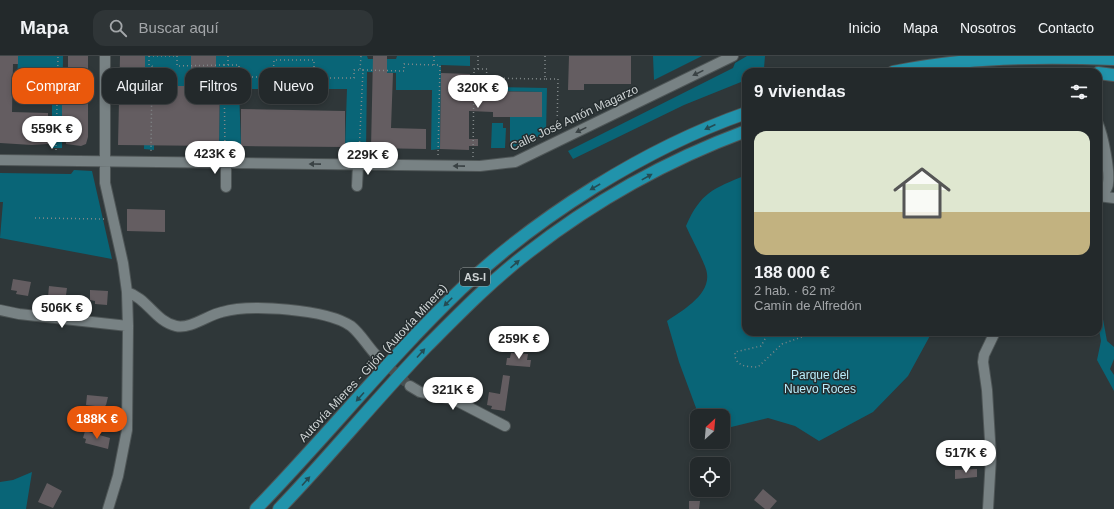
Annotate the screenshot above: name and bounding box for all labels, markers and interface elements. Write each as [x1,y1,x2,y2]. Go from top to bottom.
search box [93,10,373,46]
text: Mapa [20,17,69,38]
icon: search [107,17,129,39]
text: Buscar aquí [139,19,219,36]
text: Inicio [848,20,881,36]
text: Mapa [903,20,938,36]
text: Nosotros [960,20,1016,36]
text: Contacto [1038,20,1094,36]
chip: Comprar [12,68,94,104]
chip: Alquilar [102,68,177,104]
chip: Filtros [185,68,251,104]
chip: Nuevo [259,68,328,104]
one-way arrow [693,70,704,76]
pin: 320K € [445,75,511,109]
text: 320K € [457,80,499,95]
icon: filters [1068,81,1090,103]
street label: Calle José Antón Magarzo [508,82,641,154]
text: 9 viviendas [754,82,846,101]
pin: 559K € [19,116,85,150]
text: 559K € [31,121,73,136]
one-way arrow [704,124,716,131]
one-way arrow [576,127,587,133]
pin: 423K € [182,141,248,175]
pin: 229K € [335,142,401,176]
text: 423K € [194,146,236,161]
text: 229K € [347,147,389,162]
icon: home [886,157,958,229]
one-way arrow [308,161,321,167]
one-way arrow [452,163,465,169]
one-way arrow [641,173,653,180]
one-way arrow [589,184,601,191]
one-way arrow [510,259,521,268]
text: 188 000 € [754,263,830,282]
road number: AS-I [460,268,490,286]
street label: Autovía Mieres - Gijón (Autovía Minera) [296,281,450,445]
text: 2 hab. · 62 m² [754,283,835,298]
pin: 506K € [29,295,95,329]
one-way arrow [444,297,453,307]
text: Camín de Alfredón [754,298,862,313]
text: 506K € [41,300,83,315]
pin: 259K € [486,326,552,360]
text: 259K € [498,331,540,346]
one-way arrow [416,348,426,358]
park label: Parque del Nuevo Roces [784,368,856,396]
pin: 321K € [420,377,486,411]
text: 321K € [432,382,474,397]
one-way arrow [355,391,364,402]
pin: 188K € [64,406,130,440]
north arrow [690,409,730,449]
map controls [690,409,730,497]
text: 188K € [76,411,118,426]
pin: 517K € [933,440,999,474]
text: 517K € [945,445,987,460]
button: locate [690,457,730,497]
one-way arrow [301,476,311,486]

